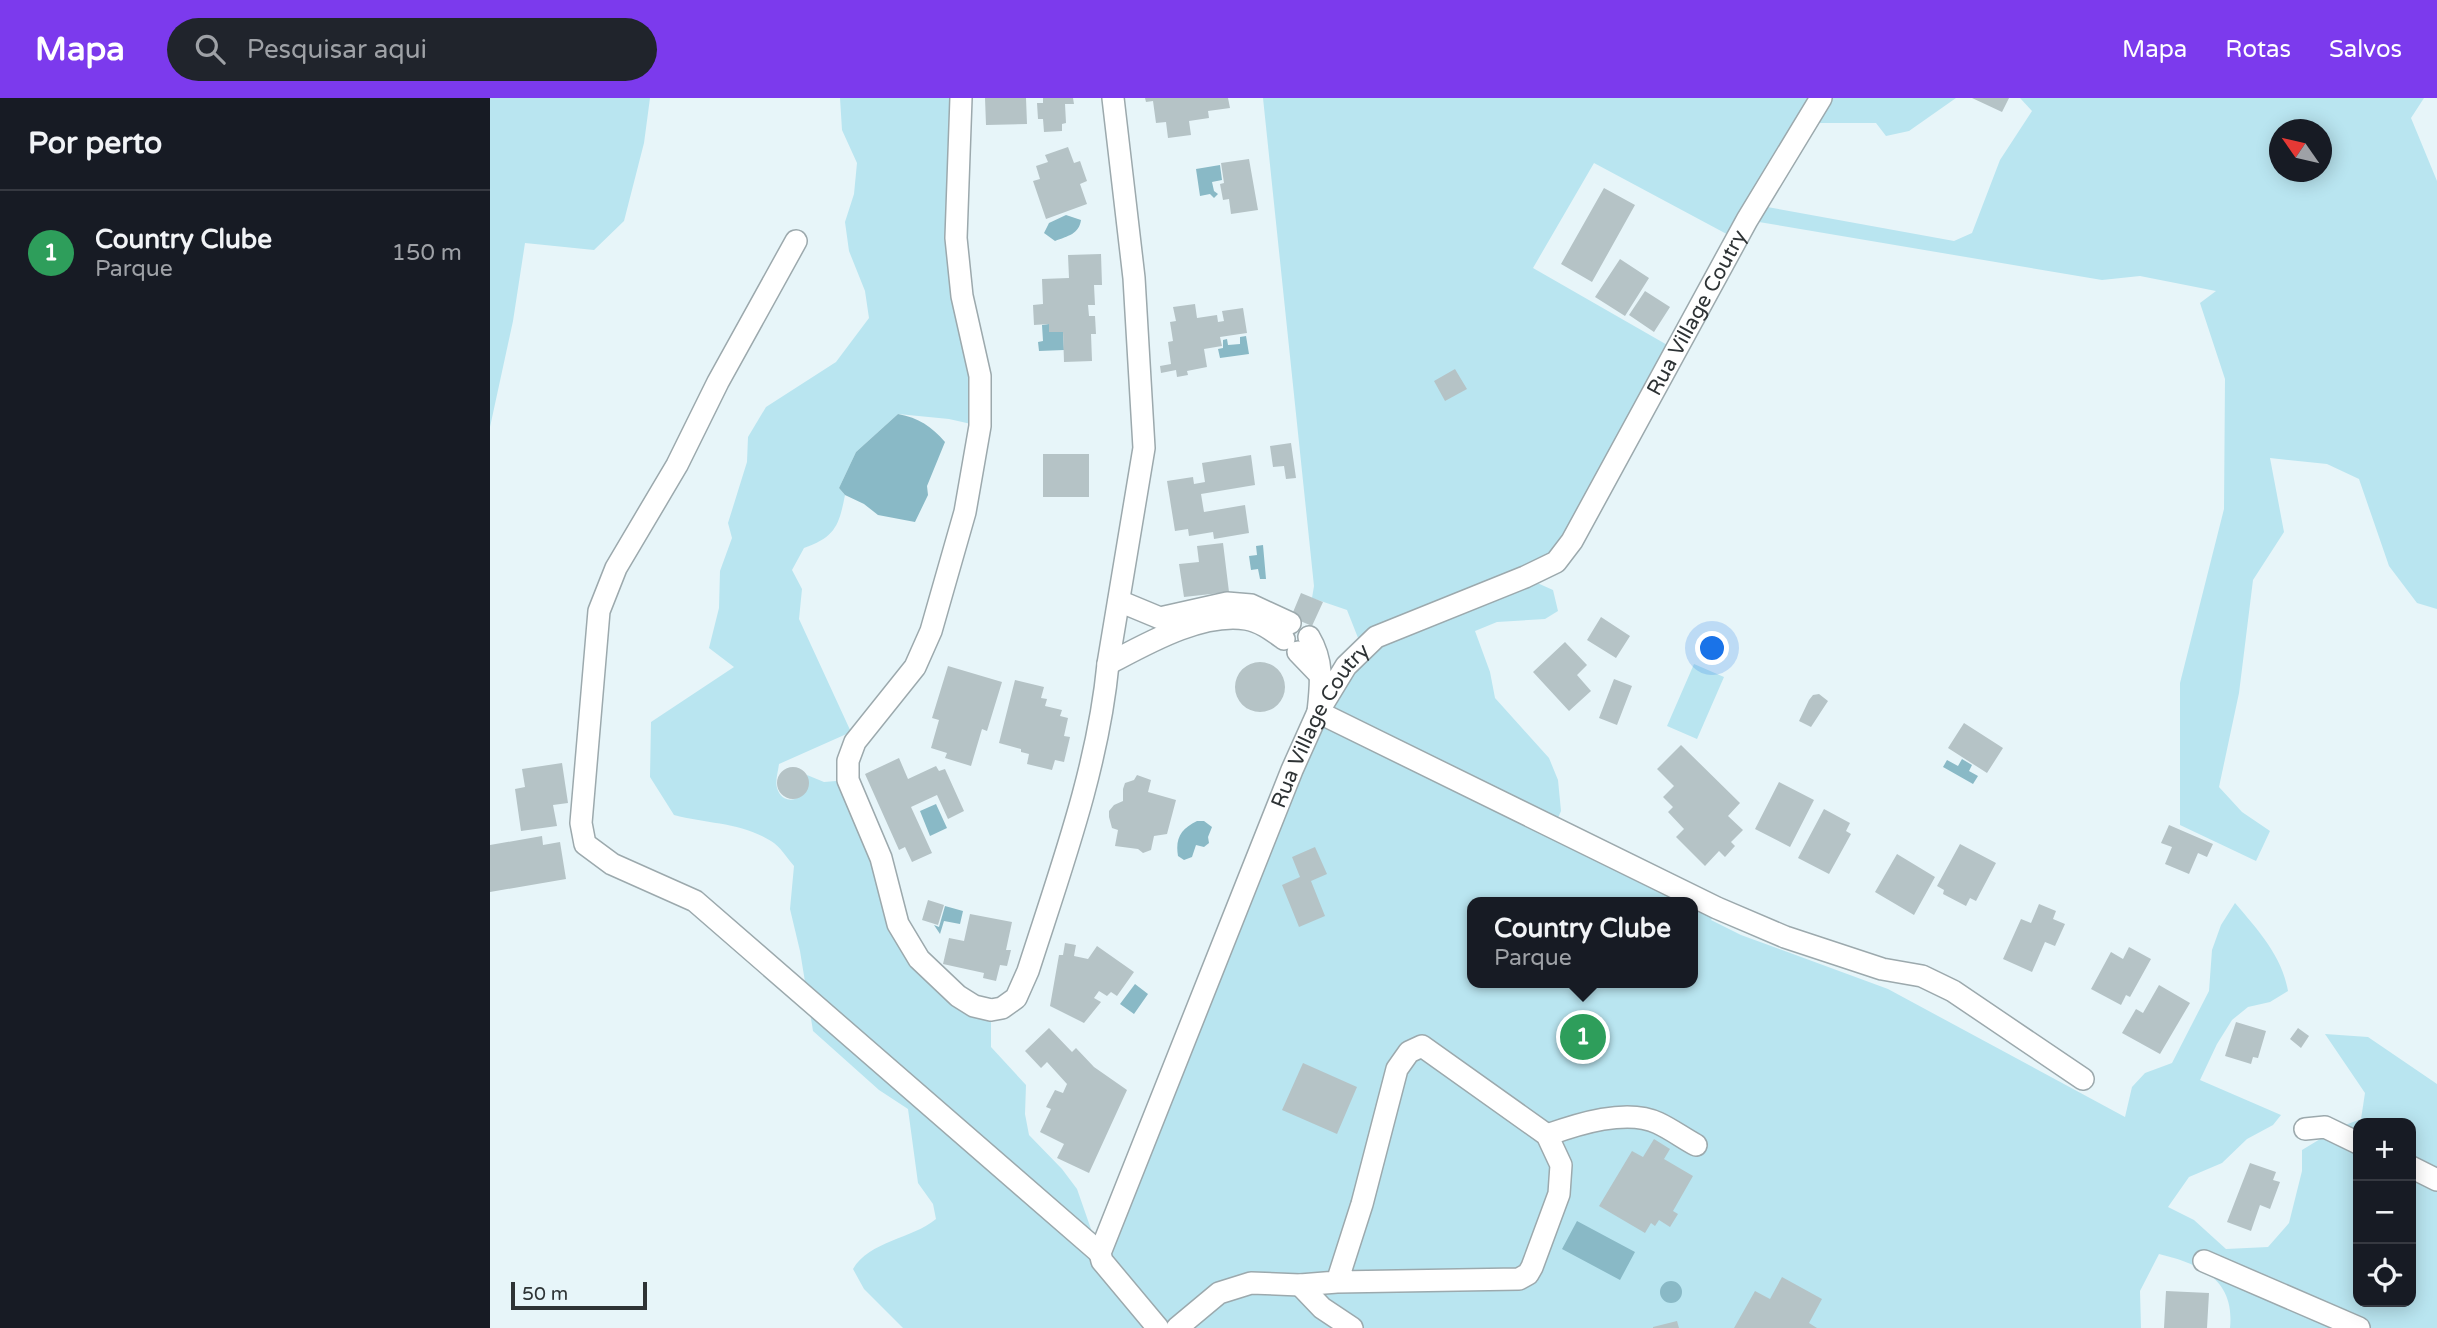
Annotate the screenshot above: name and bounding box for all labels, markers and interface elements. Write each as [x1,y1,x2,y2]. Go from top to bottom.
search box [167,18,657,81]
text: Mapa [35,30,125,69]
icon: search [191,30,229,68]
text: Pesquisar aqui [247,34,427,65]
text: Mapa [2122,35,2187,64]
text: Rotas [2225,35,2291,64]
text: Salvos [2329,35,2402,64]
north arrow [2269,119,2332,182]
text: Por perto [28,125,162,162]
text: Country Clube [95,224,272,255]
street label: Rua Village Coutry [1642,226,1752,400]
text: 1 [44,239,58,267]
text: 150 m [392,239,462,267]
text: Parque [95,255,173,283]
your location [1695,631,1729,665]
street label: Rua Village Coutry [1266,638,1375,812]
popup [1467,897,1698,988]
text: Country Clube [1494,913,1671,944]
text: Parque [1494,944,1572,972]
pin: 1 [1560,1011,1606,1063]
map controls [2353,1118,2416,1307]
button: + [2353,1118,2416,1181]
button: − [2353,1181,2416,1244]
button: locate [2353,1244,2416,1307]
scale bar [511,1279,648,1311]
text: 50 m [522,1283,568,1305]

